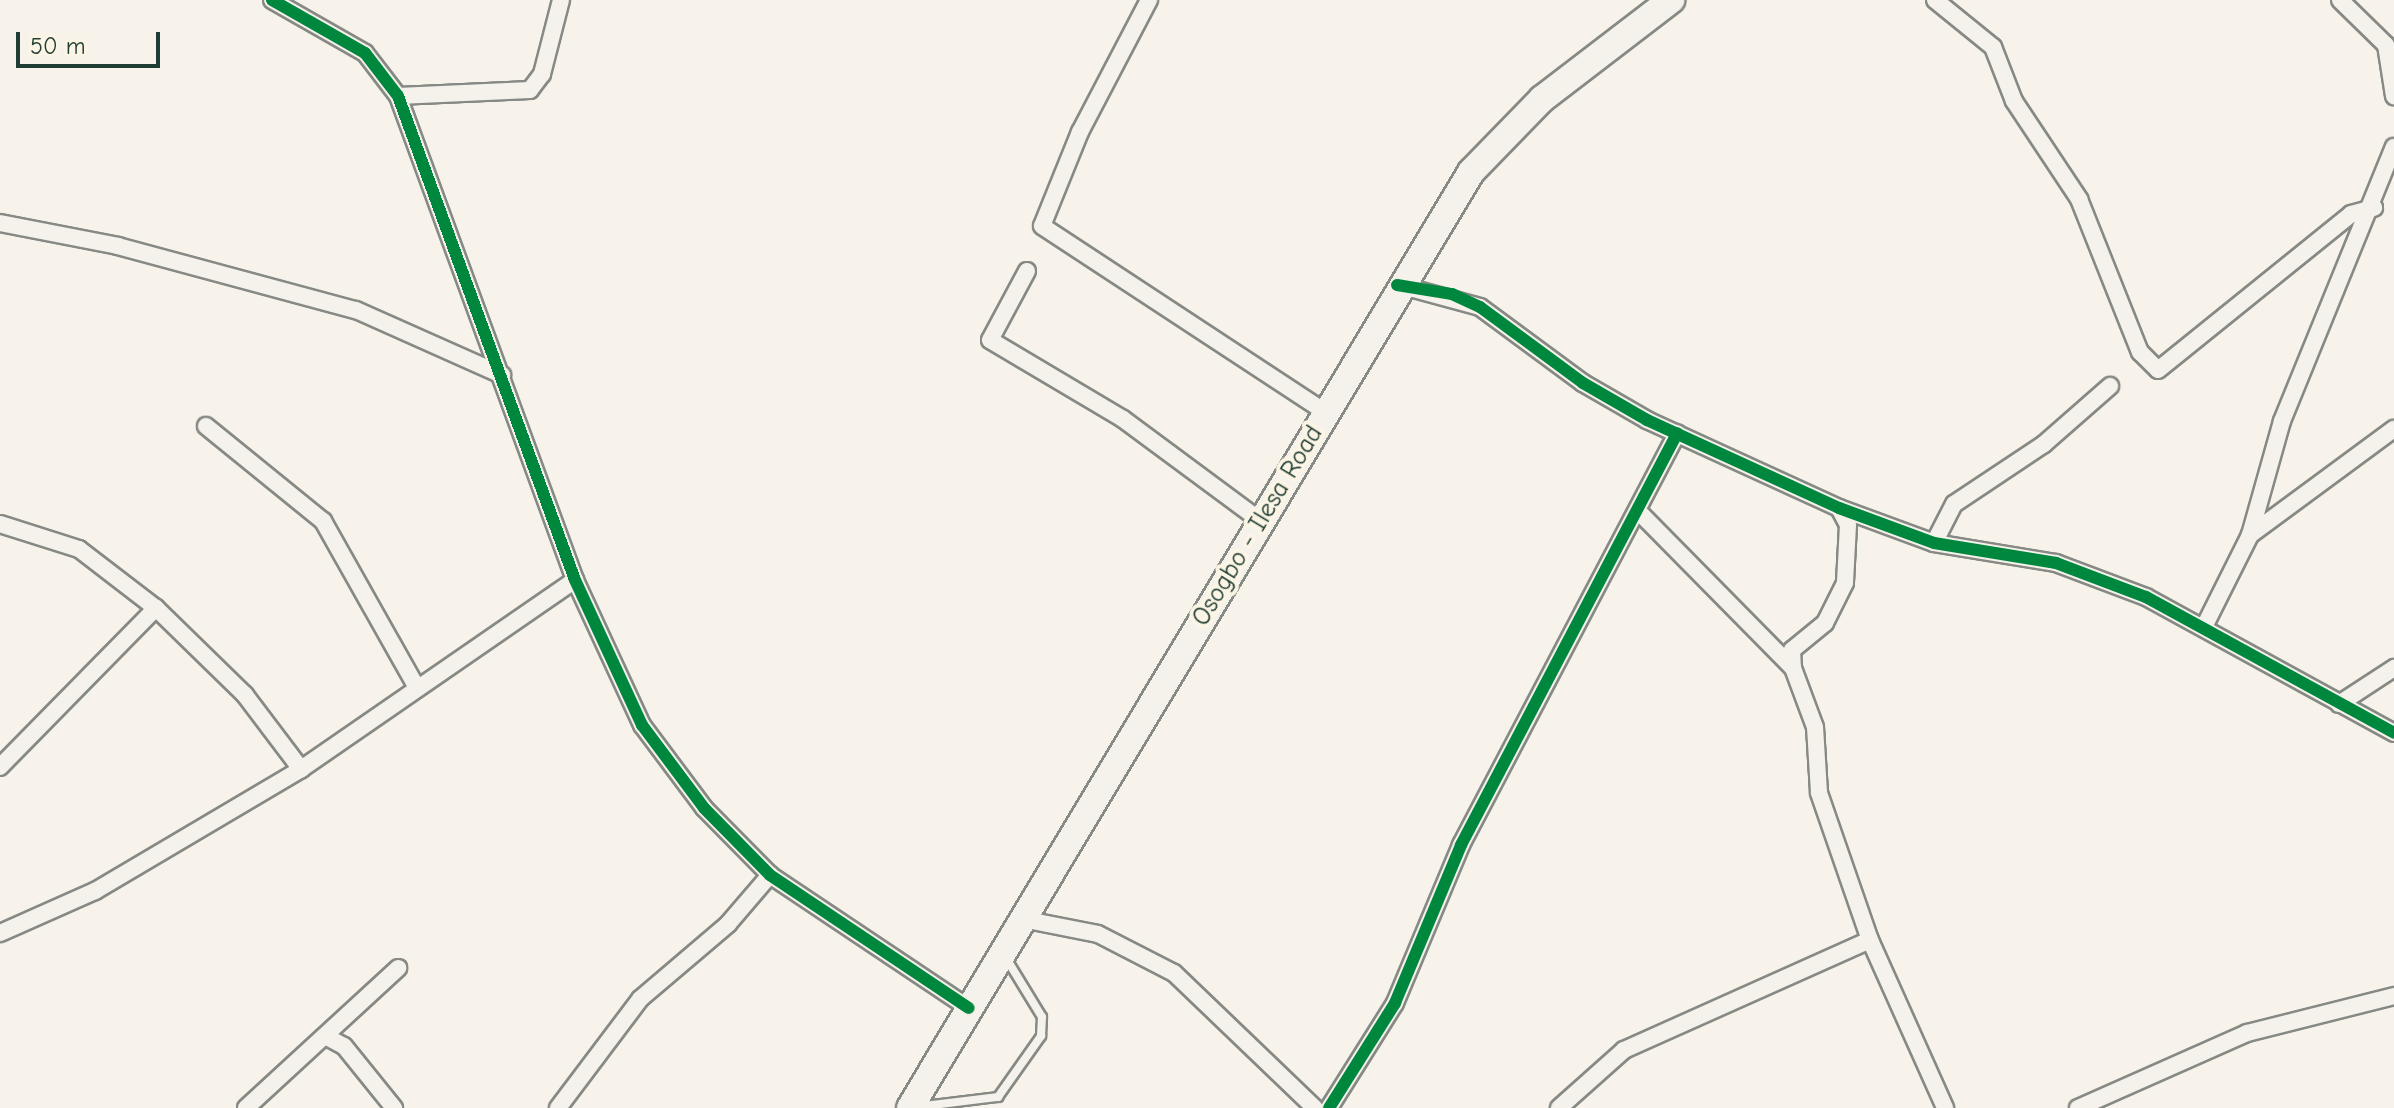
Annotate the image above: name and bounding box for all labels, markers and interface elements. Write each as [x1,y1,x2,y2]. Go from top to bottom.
scale bar [20,16,164,66]
text: 50 m [30,32,86,60]
street label: Osogbo - Ilesa Road [1186,420,1330,632]

